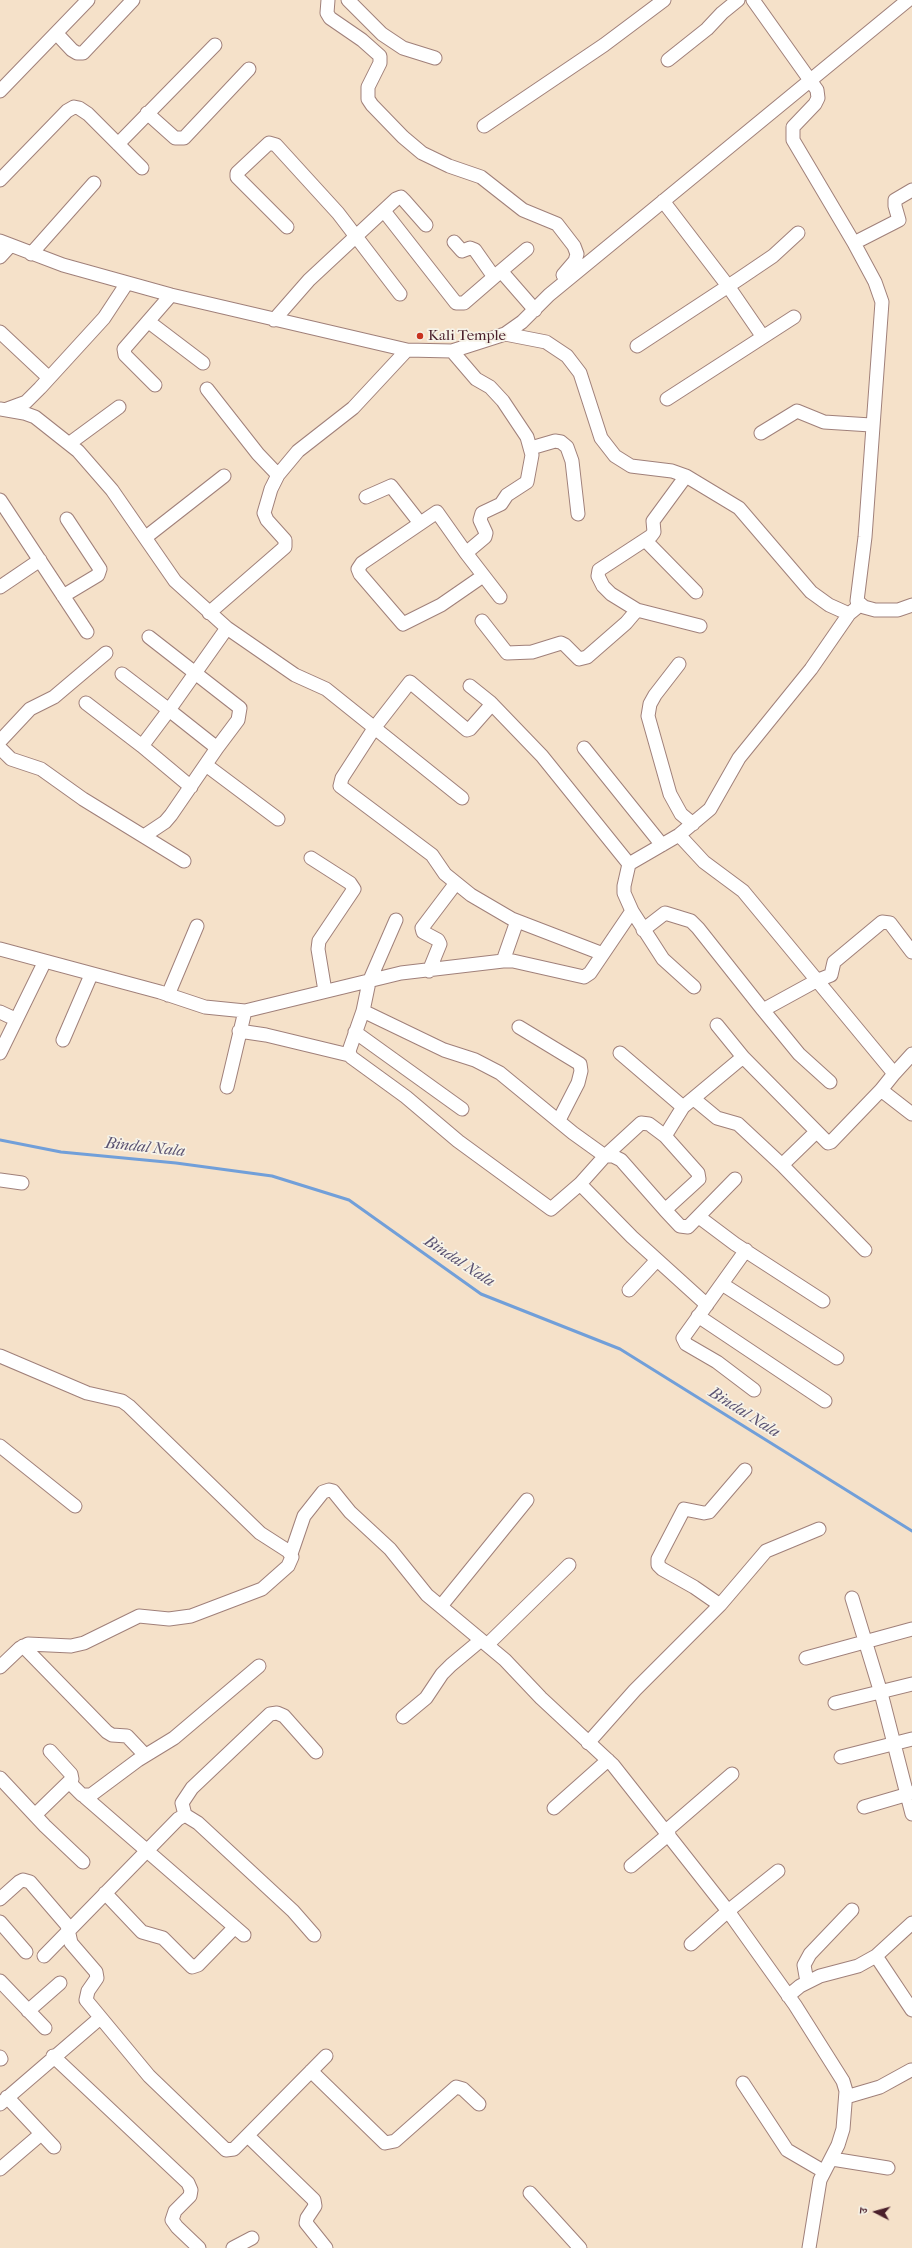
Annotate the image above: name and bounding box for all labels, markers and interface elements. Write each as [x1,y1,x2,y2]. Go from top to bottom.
place label: Kali Temple [428,327,506,345]
marker: Kali Temple [415,331,425,341]
water label: Bindal Nala [104,1134,186,1162]
water label: Bindal Nala [420,1232,498,1292]
water label: Bindal Nala [705,1384,783,1442]
north arrow [856,2192,896,2232]
text: उ [857,2207,870,2214]

